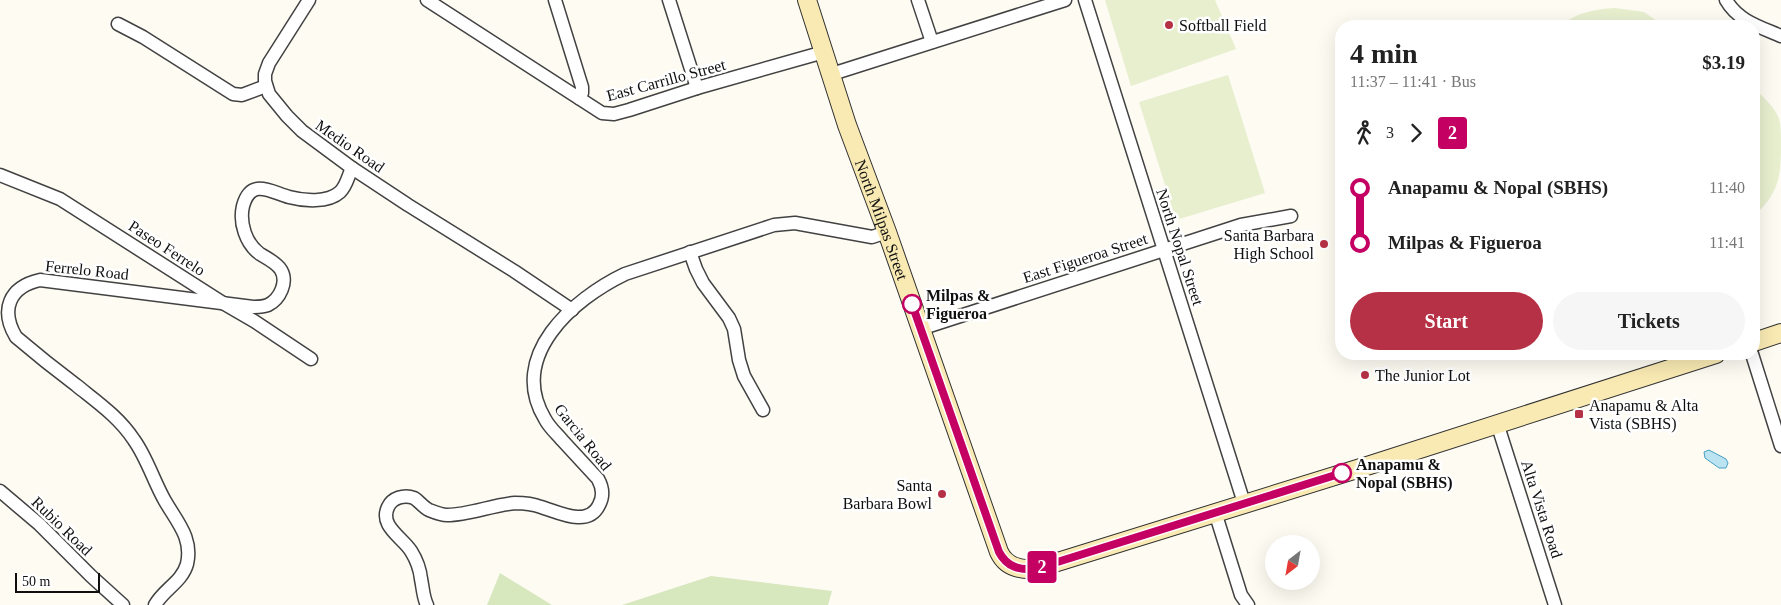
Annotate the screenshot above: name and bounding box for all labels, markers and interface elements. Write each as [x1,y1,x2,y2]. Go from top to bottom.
place label: Softball Field [1179,17,1267,34]
marker: Softball Field [1163,19,1175,31]
text: 4 min [1350,38,1418,69]
text: $3.19 [1702,52,1745,73]
street label: East Carrillo Street [605,56,728,104]
text: 11:37 – 11:41 · Bus [1350,73,1476,90]
street label: Medio Road [313,116,387,176]
icon: walk [1350,119,1378,147]
icon: forward [1402,119,1430,147]
text: 2 [1448,123,1457,143]
text: 3 [1386,124,1394,141]
street label: North Milpas Street [852,157,912,283]
text: Anapamu & Nopal (SBHS) [1388,177,1608,198]
text: 11:40 [1709,179,1745,196]
street label: North Nopal Street [1152,186,1207,308]
street label: Paseo Ferrelo [126,217,208,279]
place label: Santa Barbara High School [1224,227,1315,263]
street label: East Figueroa Street [1021,230,1150,287]
text: Milpas & Figueroa [1388,232,1542,253]
text: 11:41 [1709,234,1745,251]
marker: Santa Barbara High School [1318,238,1330,250]
street label: Ferrelo Road [44,257,130,283]
place label: Milpas & Figueroa [926,287,990,323]
button: Start [1350,292,1543,350]
button: Tickets [1553,292,1745,350]
marker: Milpas & Figueroa [902,294,922,314]
place label: The Junior Lot [1375,367,1471,384]
marker: The Junior Lot [1359,369,1371,381]
place label: Anapamu & Alta Vista (SBHS) [1589,397,1698,433]
street label: Garcia Road [551,400,615,474]
marker: Anapamu & Alta Vista (SBHS) [1573,408,1585,420]
place label: Anapamu & Nopal (SBHS) [1356,456,1452,492]
street label: Alta Vista Road [1518,458,1566,560]
marker: Anapamu & Nopal (SBHS) [1332,463,1352,483]
place label: Santa Barbara Bowl [843,477,933,512]
marker: Santa Barbara Bowl [936,488,948,500]
street label: Rubio Road [28,493,96,559]
north arrow [1265,535,1320,590]
map controls [1265,535,1320,590]
line badge: 2 [1026,551,1058,583]
text: 2 [1038,557,1047,577]
scale bar [15,570,100,593]
text: 50 m [22,574,50,589]

